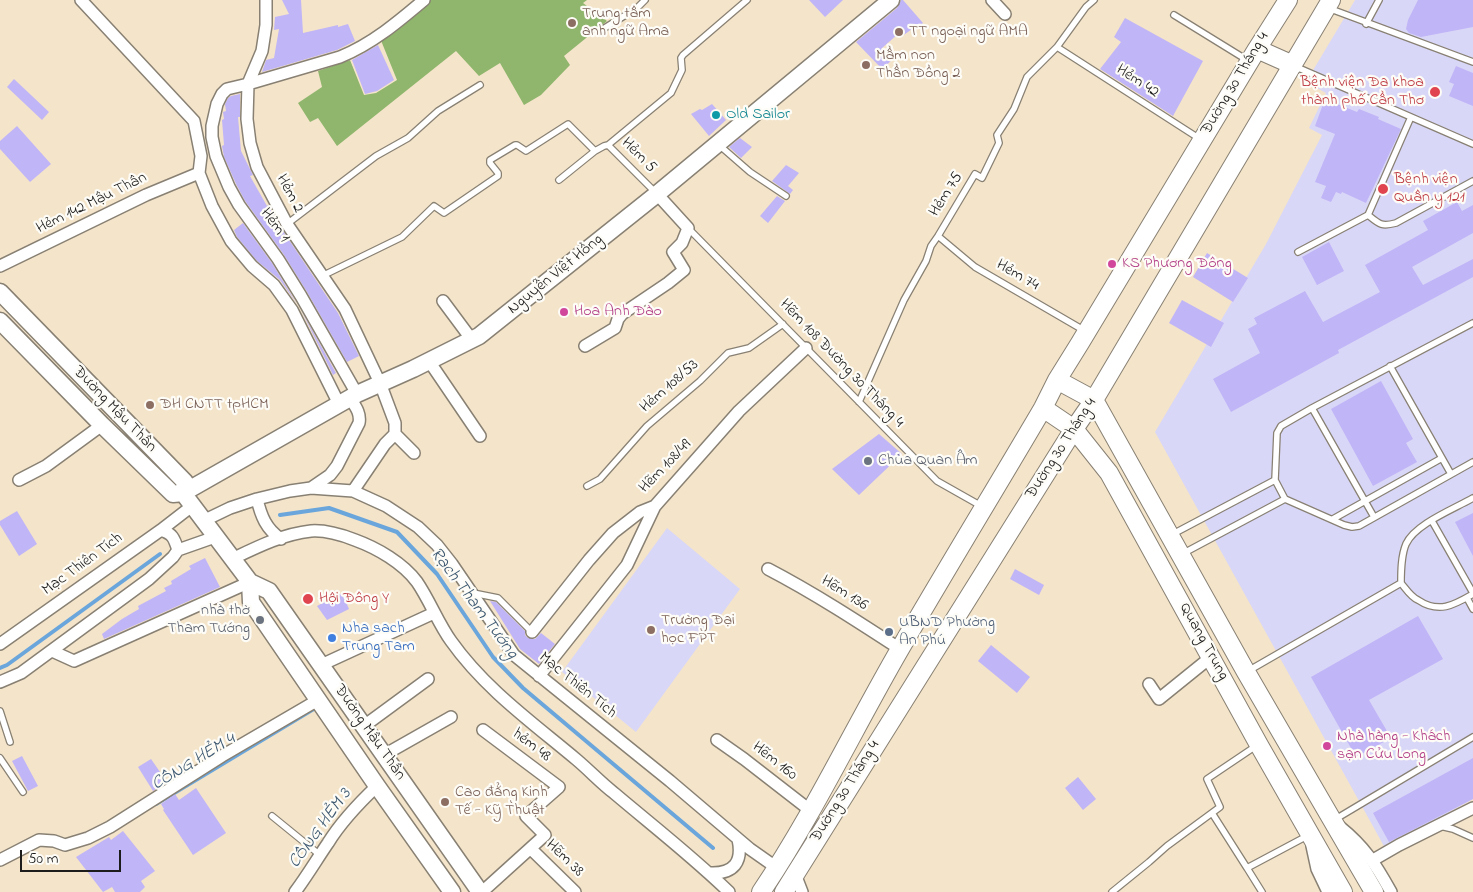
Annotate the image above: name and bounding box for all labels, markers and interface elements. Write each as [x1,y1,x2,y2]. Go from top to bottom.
place label: Trung tâm anh ngữ Ama [582,4,669,42]
marker: Trung tâm anh ngữ Ama [566,17,578,29]
place label: TT ngoại ngữ AMA [909,22,1028,42]
marker: TT ngoại ngữ AMA [893,26,905,38]
street label: Đường 30 Tháng 4 [1198,29,1274,139]
place label: Mầm non Thần Đồng 2 [876,46,960,84]
marker: Mầm non Thần Đồng 2 [860,59,872,71]
street label: Hẻm 42 [1112,61,1162,103]
place label: Bệnh viện Đa khoa thành phố Cần Thơ [1300,73,1424,111]
marker: Bệnh viện Đa khoa thành phố Cần Thơ [1428,85,1442,99]
place label: Old Sailor [726,105,790,125]
marker: Old Sailor [710,109,722,121]
street label: Hẻm 5 [616,134,660,178]
street label: Hẻm 142 Mậu Thân [34,169,150,239]
street label: Hẻm 75 [926,169,968,221]
place label: Bệnh viện Quân y 121 [1394,170,1465,208]
street label: Hẻm 2 [271,171,307,217]
marker: Bệnh viện Quân y 121 [1376,182,1390,196]
street label: Hẻm 1 [255,205,293,247]
street label: Nguyễn Việt Hồng [504,231,608,319]
place label: KS Phương Đông [1122,254,1232,274]
street label: Hẻm 74 [992,256,1042,296]
marker: KS Phương Đông [1106,258,1118,270]
street label: Hẽm 108 Đường 30 Tháng 4 [775,296,907,432]
place label: Hoa Anh Đào [574,302,662,322]
marker: Hoa Anh Đào [558,306,570,318]
street label: Hẻm 108/53 [637,356,703,418]
street label: Đường Mậu Thân [68,363,160,457]
place label: ĐH CNTT tpHCM [160,395,269,415]
street label: Đường 30 Tháng 4 [1022,395,1102,503]
marker: ĐH CNTT tpHCM [144,399,156,411]
street label: Hẽm 108/49 [636,436,696,498]
place label: Chùa Quan Âm [878,451,977,471]
marker: Chùa Quan Âm [862,455,874,467]
street label: Mạc Thiên Tích [39,529,127,601]
water label: Rạch Tham Tướng [424,544,522,664]
street label: Hẽm 136 [817,572,871,616]
place label: Hội Đông Y [319,589,389,609]
marker: Hội Đông Y [301,592,315,606]
street label: Quang Trung [1174,600,1232,684]
place label: nhà thờ Tham Tướng [167,601,250,639]
place label: Trường Đại học FPT [661,611,735,649]
place label: UBND Phường An Phú [899,613,995,651]
marker: nhà thờ Tham Tướng [254,614,266,626]
place label: Nha sach Trung Tam [342,619,415,657]
marker: Trường Đại học FPT [645,624,657,636]
marker: UBND Phường An Phú [883,626,895,638]
marker: Nha sach Trung Tam [326,632,338,644]
street label: Mạc Thiên Tích [534,649,620,723]
street label: Đường Mậu Thân [329,681,409,785]
street label: hẻm 48 [508,725,554,767]
place label: Nhà hàng - Khách sạn Cửu Long [1337,727,1450,765]
water label: CỐNG HẺM 4 [148,730,240,796]
street label: Hẽm 160 [748,738,800,786]
street label: Đường 30 Tháng 4 [807,738,885,846]
marker: Nhà hàng - Khách sạn Cửu Long [1321,740,1333,752]
place label: Cao đẳng Kinh Tế - Kỹ Thuật [455,783,548,821]
water label: CỐNG HẺM 3 [285,785,357,873]
marker: Cao đẳng Kinh Tế - Kỹ Thuật [439,796,451,808]
street label: Hẽm 38 [541,836,587,882]
scale bar [22,840,124,872]
text: 50 m [28,848,58,870]

